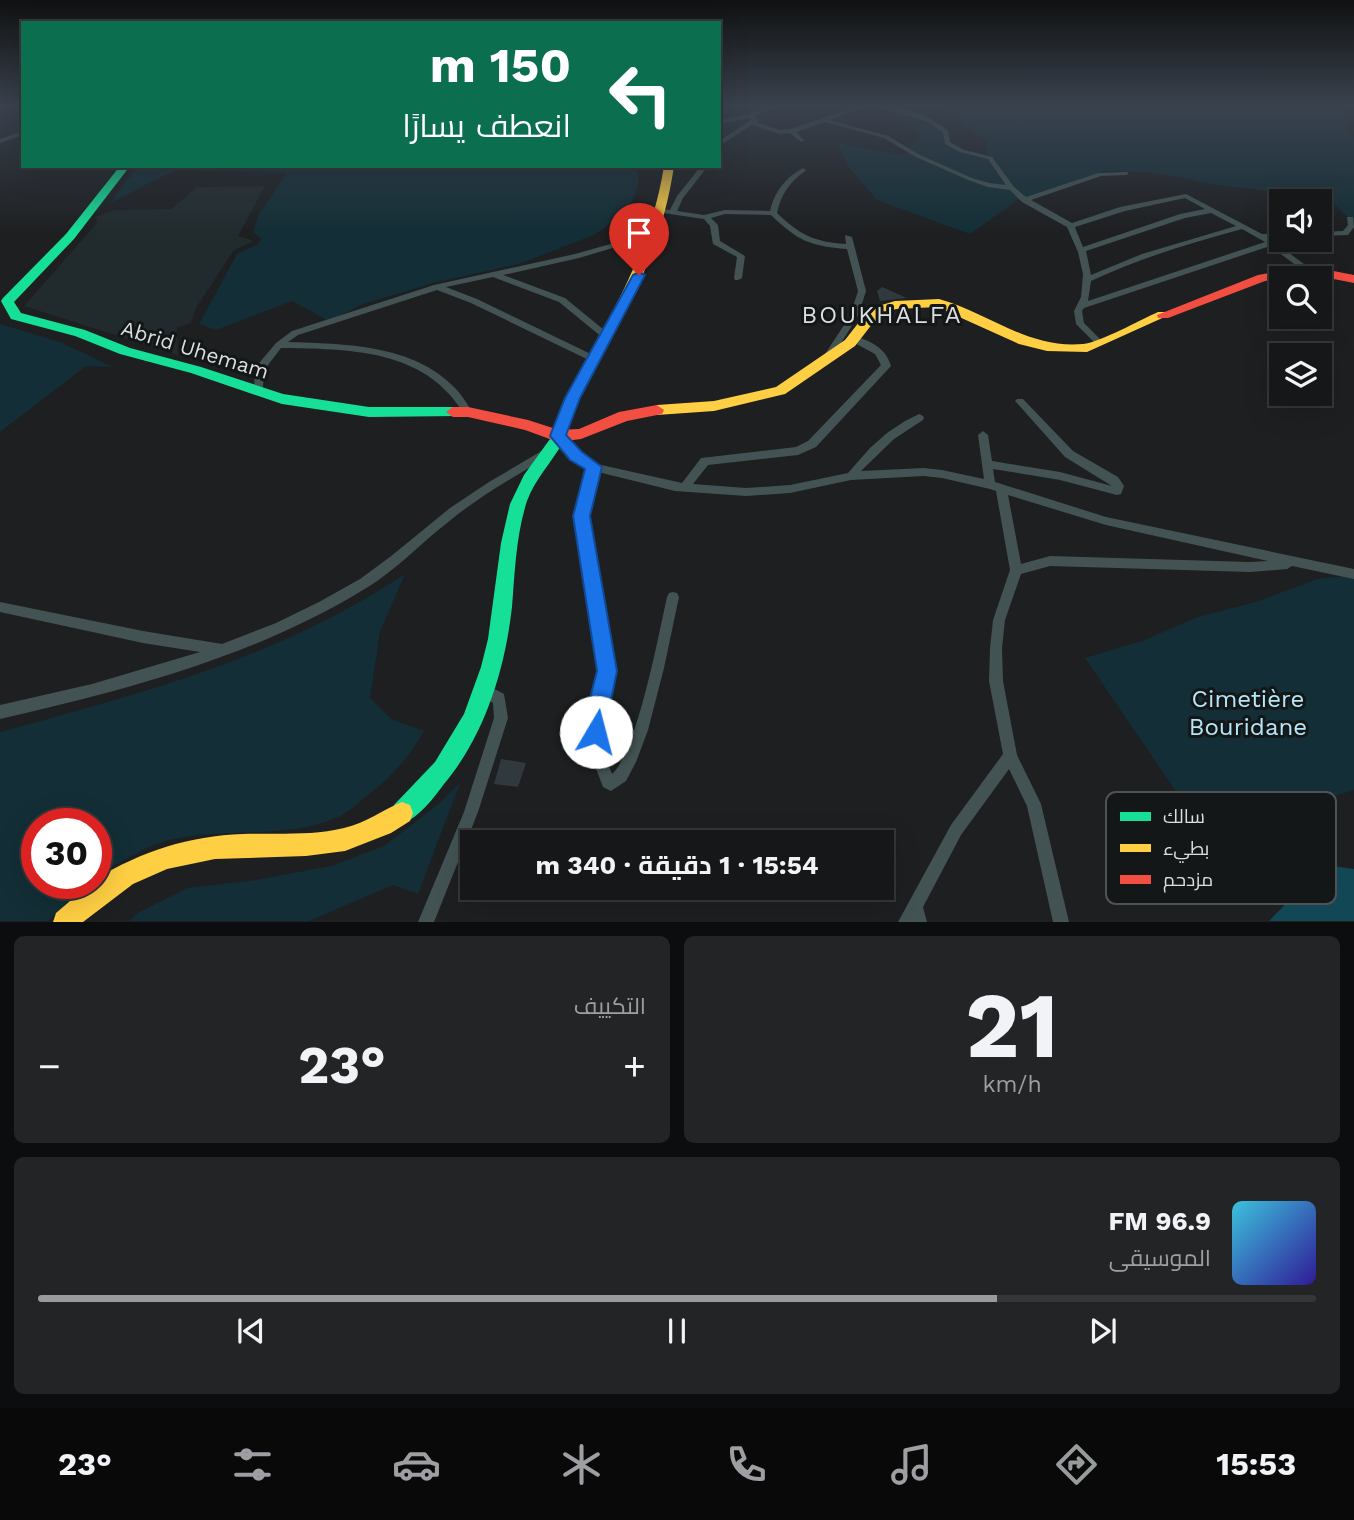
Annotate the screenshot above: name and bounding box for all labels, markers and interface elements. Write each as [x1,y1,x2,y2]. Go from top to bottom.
text: 150 m [430,36,571,94]
icon: left [595,49,686,140]
text: انعطف يسارًا [402,107,571,145]
map controls [1269,189,1332,406]
button: sound [1269,189,1332,252]
pin [609,203,669,275]
icon: arrive [620,214,658,252]
button: search [1269,266,1332,329]
district label: BOUKHALFA [802,301,962,329]
street label: Abrid Uhemam [118,315,272,384]
button: layers [1269,343,1332,406]
park label: Cimetière Bouridane [1189,685,1307,741]
position arrow [559,695,633,769]
legend [1106,792,1336,904]
text: سالك [1163,805,1205,828]
speed limit sign: 30 [21,808,112,899]
text: بطيء [1163,837,1209,863]
text: 15:54 · 1 دقيقة · 340 m [535,850,819,880]
text: مزدحم [1163,868,1213,893]
text: 21 [965,972,1059,1079]
text: التكييف [574,993,646,1020]
text: 23° [298,1035,386,1096]
text: − [38,1044,61,1088]
text: + [623,1044,646,1088]
text: km/h [982,1071,1042,1098]
text: 96.9 FM [1108,1206,1211,1236]
text: الموسيقى [1109,1245,1211,1272]
icon: previous [232,1312,270,1350]
icon: pause [658,1312,696,1350]
icon: next [1084,1312,1122,1350]
icon: filters [228,1440,277,1489]
icon: car [392,1440,441,1489]
icon: climate [557,1440,606,1489]
icon: phone [722,1440,771,1489]
icon: music [887,1440,936,1489]
icon: directions [1052,1440,1101,1489]
text: 23° [58,1445,112,1483]
text: 15:53 [1216,1445,1296,1483]

